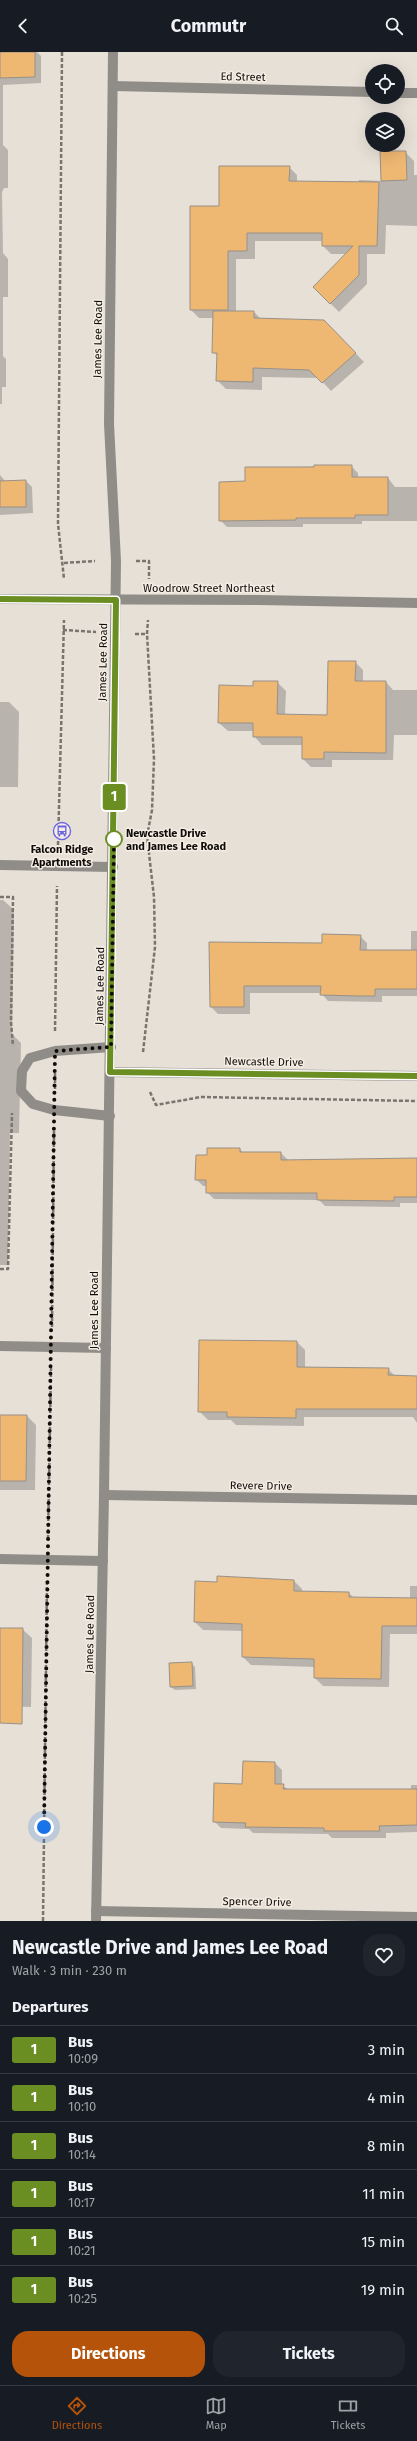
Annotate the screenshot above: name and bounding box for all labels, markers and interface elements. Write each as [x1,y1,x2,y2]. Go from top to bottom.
icon: back [12,15,34,37]
text: Commutr [171,15,246,37]
icon: search [383,15,405,37]
map controls [365,64,405,152]
button: locate [365,64,405,104]
street label: Ed Street [220,70,266,84]
button: layers [365,112,405,152]
street label: James Lee Road [91,300,105,378]
street label: Woodrow Street Northeast [143,582,275,595]
street label: James Lee Road [96,623,110,701]
line badge: 1 [101,784,127,810]
text: 1 [111,788,117,805]
bus stop icon: Falcon Ridge Apartments [52,821,72,841]
place label: Newcastle Drive and James Lee Road [126,827,226,853]
marker: Newcastle Drive and James Lee Road [105,830,123,848]
place label: Falcon Ridge Apartments [31,843,93,869]
street label: James Lee Road [93,947,107,1025]
street label: Newcastle Drive [224,1055,304,1069]
street label: James Lee Road [88,1271,101,1349]
street label: Revere Drive [230,1479,292,1493]
street label: James Lee Road [83,1595,97,1673]
your location [34,1817,54,1837]
street label: Spencer Drive [222,1895,292,1909]
button: heart [363,1934,405,1976]
text: Newcastle Drive and James Lee Road [12,1936,328,1959]
text: Walk · 3 min · 230 m [12,1963,127,1978]
text: Departures [12,1998,89,2016]
text: Bus [68,2033,93,2051]
text: 1 [31,2041,37,2058]
text: 3 min [368,2041,405,2059]
text: 10:09 [68,2051,98,2066]
text: Bus [68,2081,93,2099]
text: 1 [31,2089,37,2106]
text: 4 min [367,2089,405,2107]
text: 10:10 [68,2099,96,2114]
text: Bus [68,2129,93,2147]
text: 1 [31,2137,37,2154]
text: 8 min [367,2137,405,2155]
text: 10:14 [68,2147,96,2162]
text: Bus [68,2177,93,2195]
text: 1 [31,2185,37,2202]
text: 11 min [362,2185,405,2203]
text: 10:17 [68,2195,95,2210]
text: Bus [68,2225,93,2243]
text: 1 [31,2233,37,2250]
text: 15 min [361,2233,405,2251]
text: 10:21 [68,2243,96,2258]
text: Bus [68,2273,93,2291]
text: 1 [31,2281,37,2298]
text: 19 min [361,2281,405,2299]
text: 10:25 [68,2291,97,2306]
button: Directions [12,2331,205,2377]
button: Tickets [213,2331,405,2377]
tab: Directions [52,2395,102,2432]
tab: Map [205,2395,227,2432]
tab: Tickets [331,2395,365,2432]

